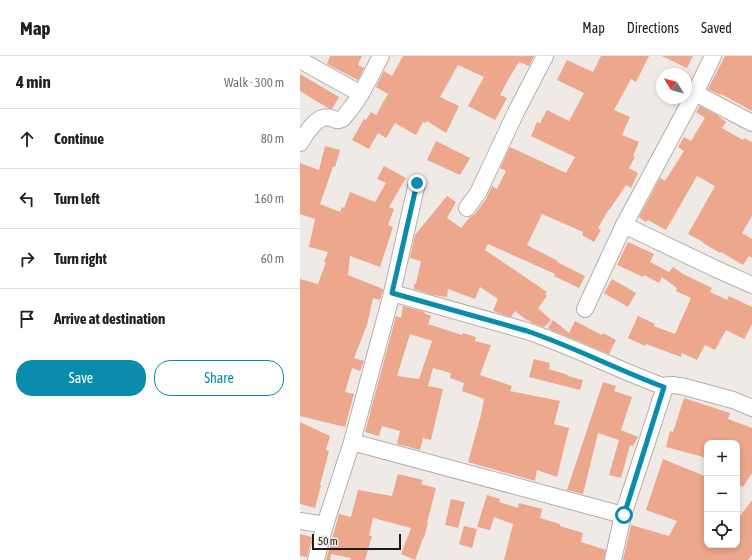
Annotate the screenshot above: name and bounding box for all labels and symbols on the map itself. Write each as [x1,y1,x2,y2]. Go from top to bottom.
north arrow [656,68,692,104]
route end [408,174,426,192]
route start [615,506,633,524]
scale bar [312,532,401,551]

